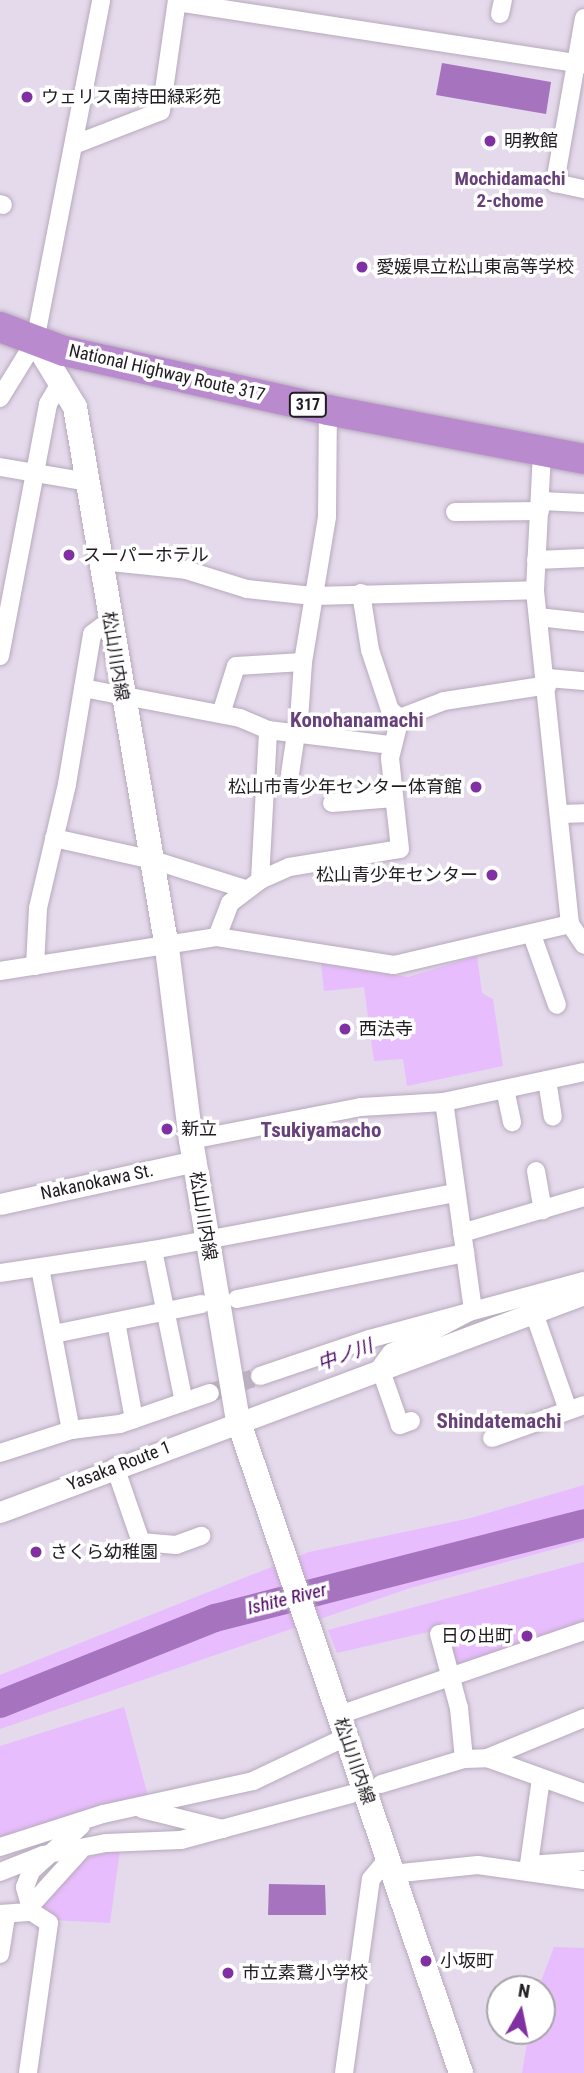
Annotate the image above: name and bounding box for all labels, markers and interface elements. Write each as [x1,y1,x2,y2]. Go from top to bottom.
place label: ウェリス南持田緑彩苑 [41,86,221,108]
marker: ウェリス南持田緑彩苑 [19,89,35,105]
place label: 明教館 [504,130,558,152]
marker: 明教館 [482,133,498,149]
district label: Mochidamachi 2-chome [454,168,566,212]
place label: 愛媛県立松山東高等学校 [376,256,574,278]
marker: 愛媛県立松山東高等学校 [354,259,370,275]
street label: National Highway Route 317 [67,340,267,406]
road number: 317 [289,392,327,418]
place label: スーパーホテル [83,544,209,566]
marker: スーパーホテル [61,547,77,563]
street label: 松山川内線 [97,610,133,702]
district label: Konohanamachi [290,707,424,733]
place label: 松山市青少年センター体育館 [228,776,462,798]
marker: 松山市青少年センター体育館 [468,779,484,795]
place label: 松山青少年センター [316,864,478,886]
marker: 松山青少年センター [484,867,500,883]
place label: 西法寺 [359,1018,413,1040]
marker: 西法寺 [337,1021,353,1037]
district label: Tsukiyamacho [261,1117,381,1143]
place label: 新立 [181,1118,217,1140]
marker: 新立 [159,1121,175,1137]
street label: Nakanokawa St. [39,1159,155,1205]
street label: 松山川内線 [185,1170,221,1262]
water label: 中ノ川 [314,1335,376,1375]
district label: Shindatemachi [437,1408,561,1434]
street label: Yasaka Route 1 [64,1436,174,1496]
place label: さくら幼稚園 [50,1541,158,1563]
marker: さくら幼稚園 [28,1544,44,1560]
water label: Ishite River [245,1578,329,1620]
place label: 日の出町 [441,1625,513,1647]
marker: 日の出町 [519,1628,535,1644]
street label: 松山川内線 [329,1715,379,1807]
place label: 小坂町 [440,1950,494,1972]
marker: 小坂町 [418,1953,434,1969]
place label: 市立素鵞小学校 [242,1962,368,1984]
marker: 市立素鵞小学校 [220,1965,236,1981]
north arrow [486,1975,556,2045]
text: N [516,1978,532,2003]

